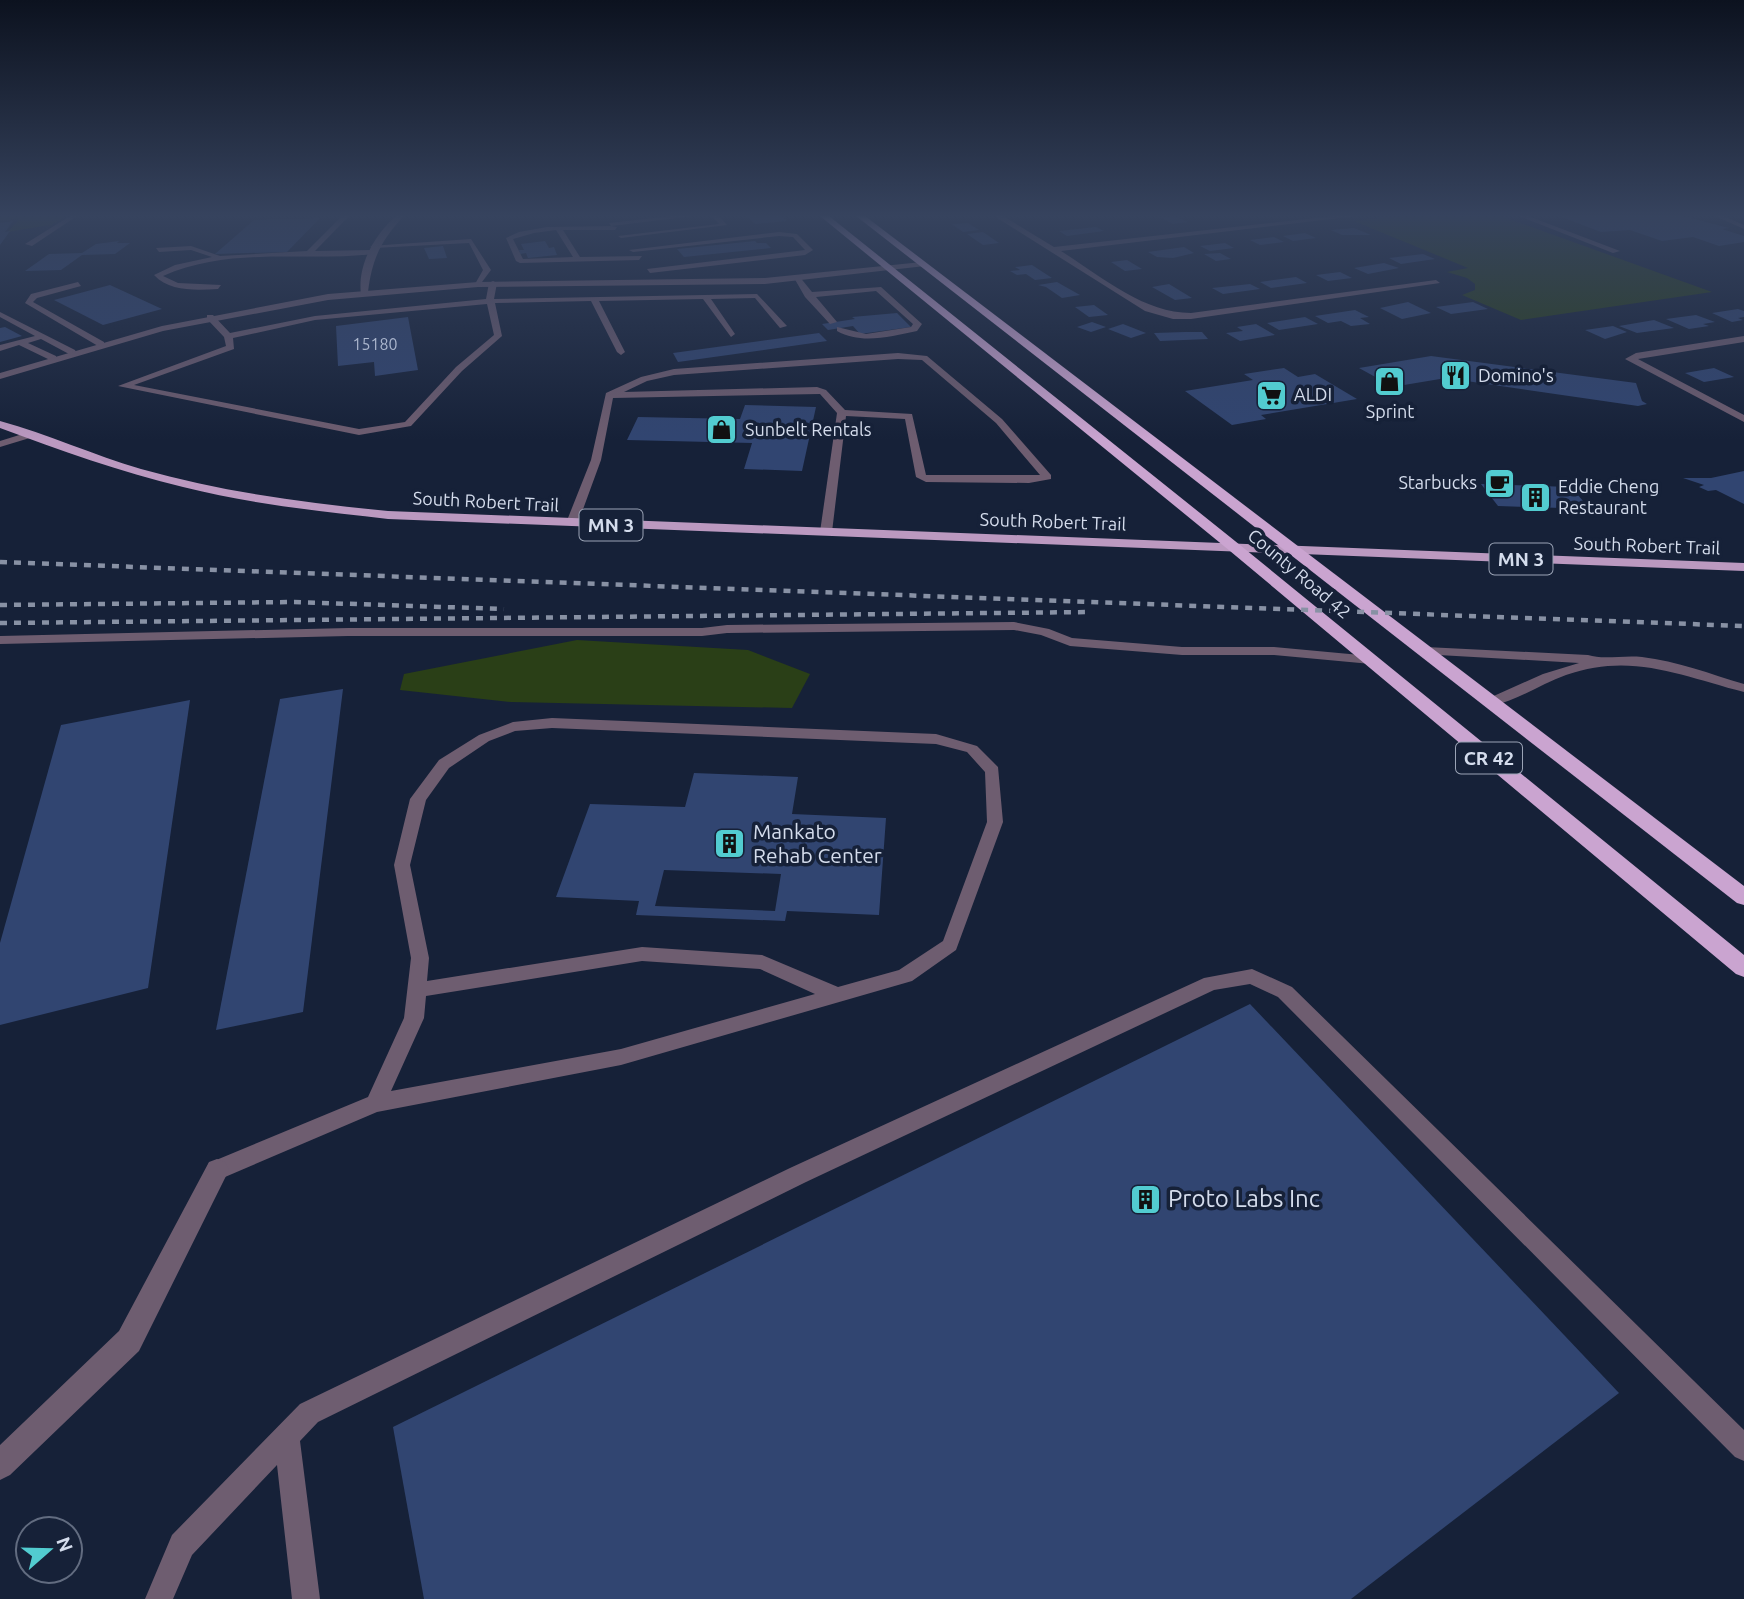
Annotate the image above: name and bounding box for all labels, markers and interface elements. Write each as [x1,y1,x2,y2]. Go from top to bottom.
house number: 15180 [352,335,398,353]
restaurant icon: Domino's [1438,359,1472,393]
shop icon: Sprint [1373,364,1407,398]
place label: Domino's [1478,365,1554,385]
supermarket icon: ALDI [1254,378,1288,412]
place label: ALDI [1294,384,1332,404]
place label: Sprint [1366,401,1414,421]
shop icon: Sunbelt Rentals [705,413,739,447]
place label: Sunbelt Rentals [745,419,872,439]
cafe icon: Starbucks [1483,466,1517,500]
place label: Starbucks [1398,472,1477,492]
place label: Eddie Cheng Restaurant [1558,476,1659,517]
building icon: Eddie Cheng Restaurant [1518,480,1552,514]
street label: South Robert Trail [412,487,560,515]
street label: South Robert Trail [980,508,1127,534]
road number: MN 3 [580,510,642,540]
street label: County Road 42 [1244,524,1355,622]
street label: South Robert Trail [1574,532,1721,558]
road number: MN 3 [1490,544,1552,574]
road number: CR 42 [1456,743,1522,774]
place label: Mankato Rehab Center [753,819,882,867]
building icon: Mankato Rehab Center [713,827,747,861]
building icon: Proto Labs Inc [1128,1182,1162,1216]
place label: Proto Labs Inc [1168,1185,1320,1212]
north arrow [14,1515,84,1585]
text: N [52,1534,78,1555]

